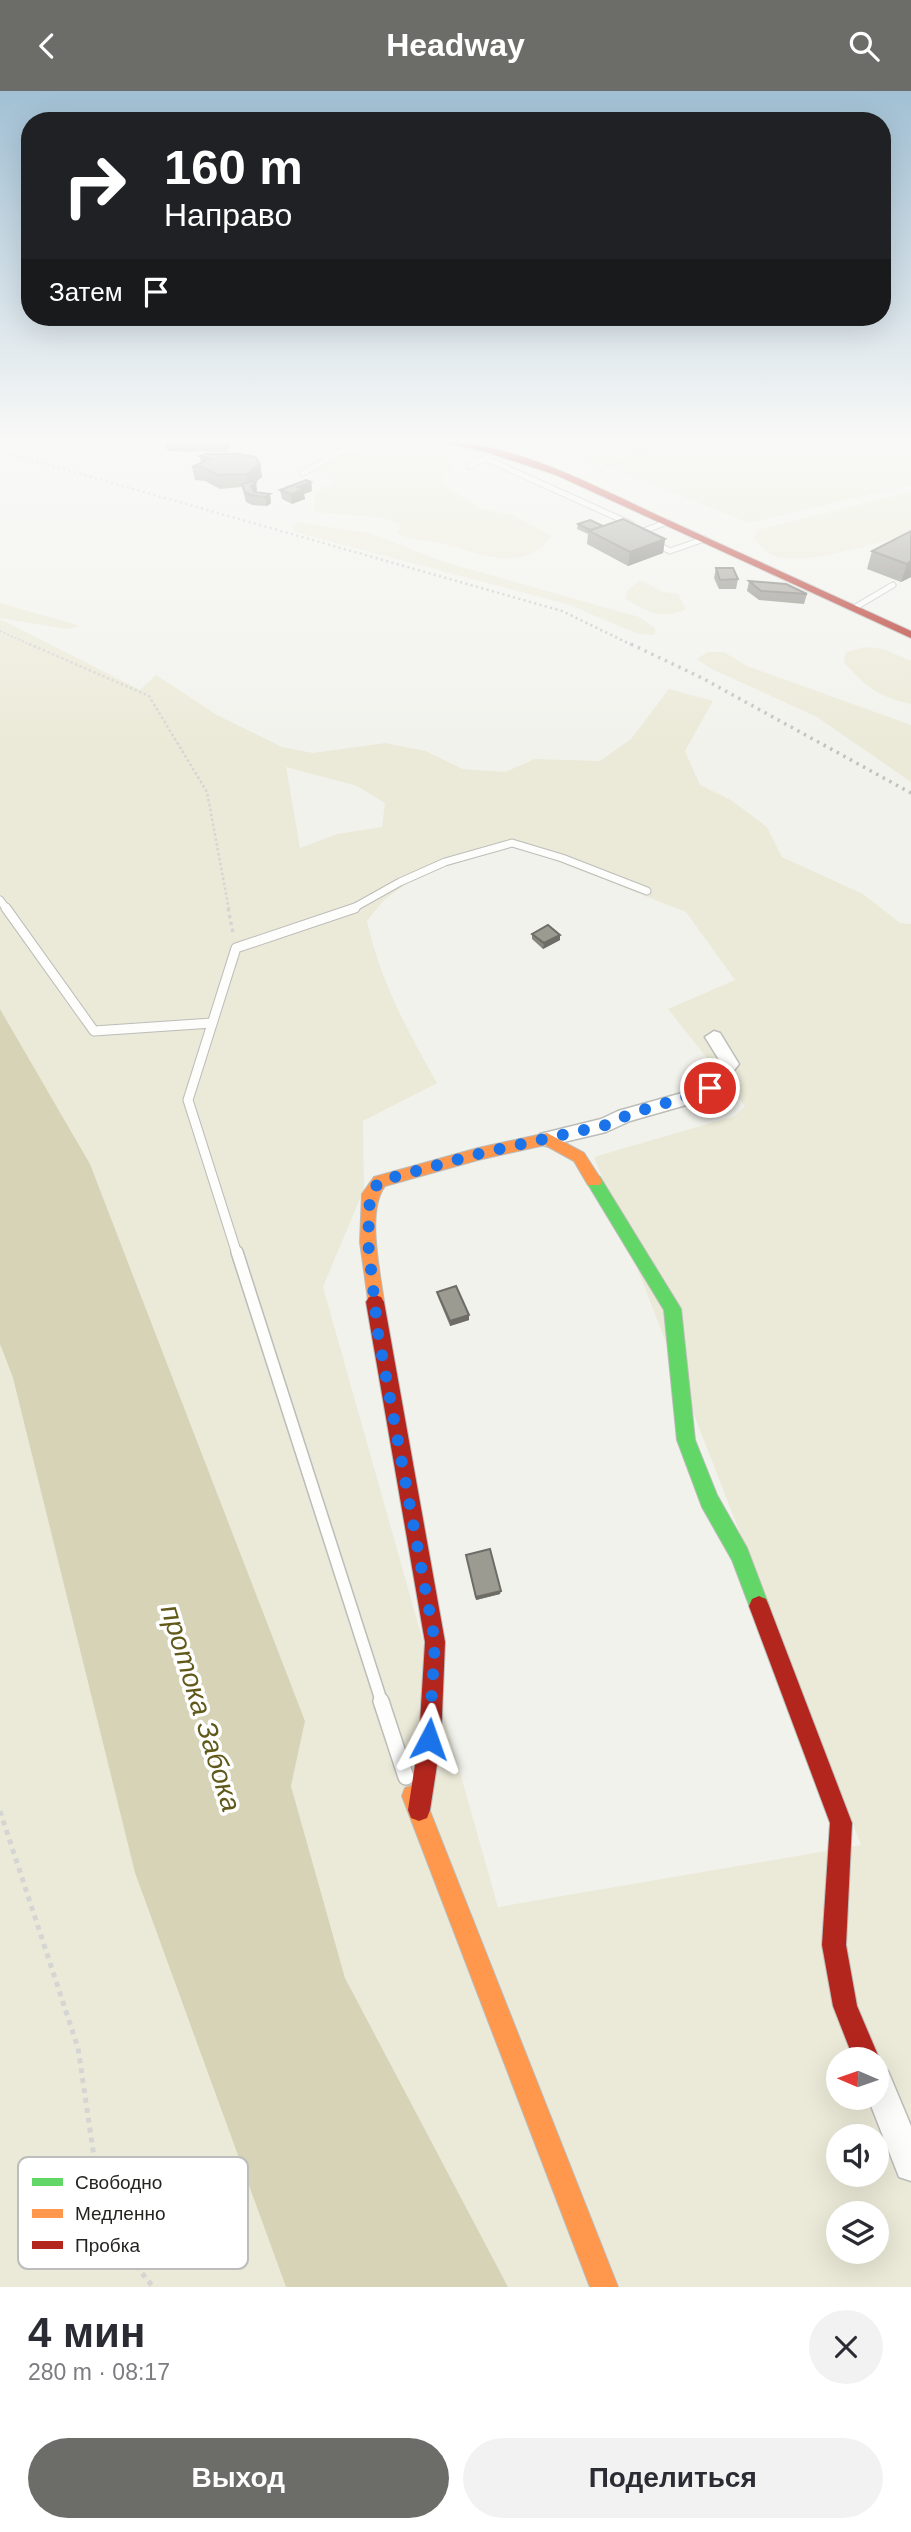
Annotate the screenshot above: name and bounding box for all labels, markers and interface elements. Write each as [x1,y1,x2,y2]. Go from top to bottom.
icon: back [28,27,66,65]
text: Headway [386,27,525,63]
icon: search [845,27,883,65]
icon: right [49,140,140,231]
text: 160 m [164,140,303,194]
text: Направо [164,197,292,233]
icon: arrive [137,273,175,311]
text: Затем [49,277,123,307]
pin [680,1058,740,1118]
icon: arrive [691,1069,729,1107]
water label: протока Забока [155,1601,247,1815]
position arrow [392,1702,466,1776]
north arrow [826,2047,889,2111]
map controls [826,2047,889,2264]
button: sound [826,2124,889,2187]
legend [18,2157,248,2269]
text: Свободно [75,2172,162,2193]
button: layers [826,2201,889,2264]
text: Медленно [75,2203,165,2224]
text: Пробка [75,2235,140,2256]
text: 4 мин [28,2309,145,2356]
button: close [809,2310,883,2384]
text: 280 m · 08:17 [28,2359,170,2385]
button: Выход [28,2438,449,2518]
button: Поделиться [463,2438,883,2518]

